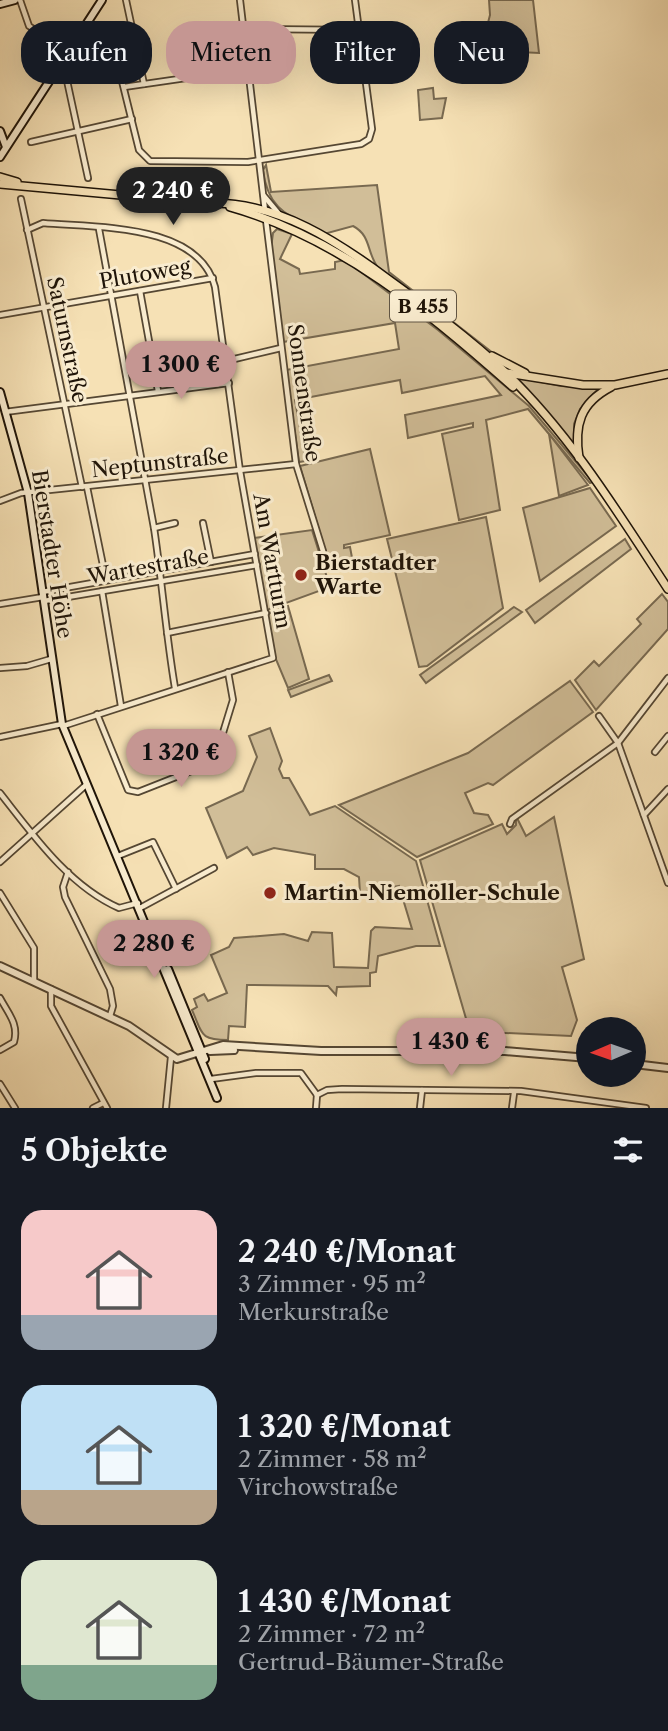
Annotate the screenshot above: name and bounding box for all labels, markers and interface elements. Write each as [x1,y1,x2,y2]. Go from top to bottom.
chip: Kaufen [21,21,152,84]
chip: Mieten [166,21,296,84]
chip: Filter [310,21,420,84]
chip: Neu [434,21,529,84]
pin: 2 240 € [108,168,238,227]
text: 2 240 € [132,176,214,204]
street label: Plutoweg [97,253,193,294]
street label: Saturnstraße [42,274,93,405]
road number: B 455 [390,290,456,322]
street label: Sonnenstraße [282,322,327,464]
pin: 1 300 € [116,342,246,401]
text: 1 300 € [142,350,220,378]
street label: Neptunstraße [90,443,230,482]
street label: Bierstadter Höhe [27,468,78,640]
street label: Am Wartturm [248,490,297,631]
street label: Wartestraße [84,544,211,590]
place label: Bierstadter Warte [314,550,437,599]
marker: Bierstadter Warte [293,567,309,583]
pin: 1 320 € [116,730,246,789]
text: 1 320 € [142,738,220,766]
place label: Martin-Niemöller-Schule [284,880,560,905]
marker: Martin-Niemöller-Schule [262,885,278,901]
pin: 2 280 € [89,920,219,980]
text: 2 280 € [113,929,195,957]
north arrow [576,1017,646,1087]
map controls [576,1017,646,1087]
pin: 1 430 € [386,1018,516,1078]
text: 1 430 € [412,1027,490,1055]
icon: filters [609,1131,647,1169]
text: 5 Objekte [21,1132,168,1169]
text: 2 240 €/Monat [238,1233,456,1270]
icon: home [77,1238,161,1322]
text: 3 Zimmer · 95 m² [238,1270,426,1298]
text: Merkurstraße [238,1298,389,1326]
text: 1 320 €/Monat [238,1408,451,1445]
icon: home [77,1413,161,1497]
text: 2 Zimmer · 58 m² [238,1445,427,1473]
text: Virchowstraße [238,1473,398,1501]
text: 1 430 €/Monat [238,1583,451,1620]
icon: home [77,1588,161,1672]
text: 2 Zimmer · 72 m² [238,1620,425,1648]
text: Gertrud-Bäumer-Straße [238,1648,504,1676]

